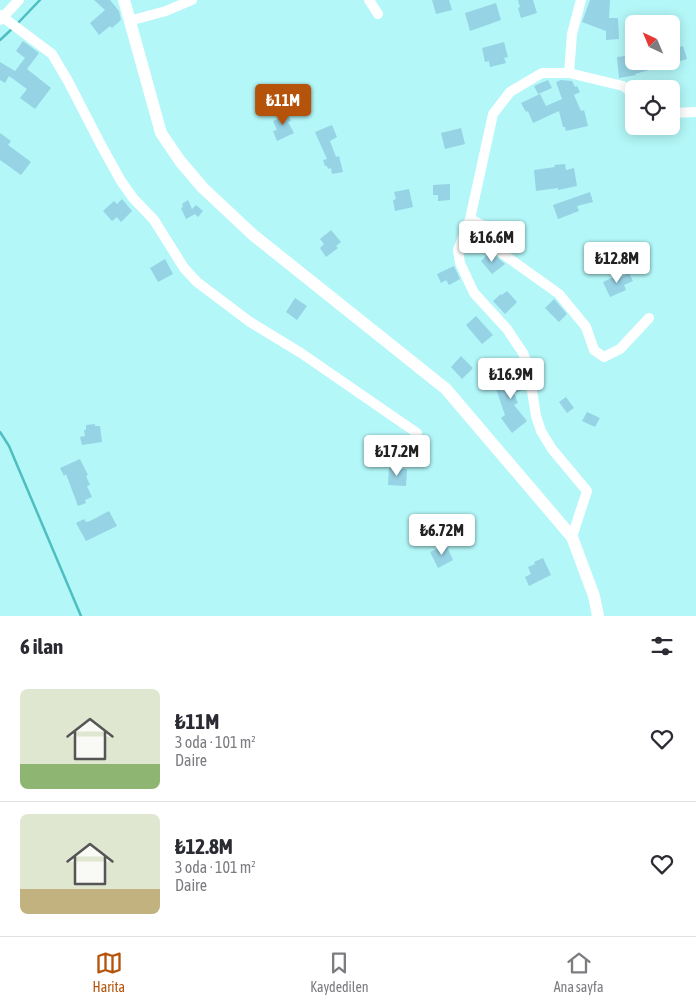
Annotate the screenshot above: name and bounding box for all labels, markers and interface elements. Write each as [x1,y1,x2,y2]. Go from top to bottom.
north arrow [625,15,680,70]
map controls [625,15,680,135]
button: locate [625,80,680,135]
pin: ₺11M [253,84,313,126]
text: ₺11M [266,91,300,109]
pin: ₺16.6M [451,220,533,263]
text: ₺16.6M [470,228,514,246]
pin: ₺12.8M [576,242,658,284]
text: ₺12.8M [595,249,639,267]
pin: ₺16.9M [470,358,552,400]
text: ₺16.9M [489,365,533,383]
pin: ₺17.2M [356,434,438,477]
text: ₺17.2M [375,442,419,460]
pin: ₺6.72M [401,514,483,556]
text: ₺6.72M [420,521,464,539]
icon: filters [648,632,676,660]
text: 6 ilan [20,634,63,658]
icon: home [60,709,120,769]
text: ₺11M [175,709,219,733]
icon: heart [648,725,676,753]
text: 3 oda · 101 m² [175,733,256,751]
text: Daire [175,751,207,769]
icon: home [60,834,120,894]
text: ₺12.8M [175,834,233,858]
icon: heart [648,850,676,878]
text: 3 oda · 101 m² [175,858,256,876]
text: Daire [175,876,207,894]
tab: Harita [93,949,125,995]
tab: Kaydedilen [310,949,369,995]
tab: Ana sayfa [554,949,603,995]

